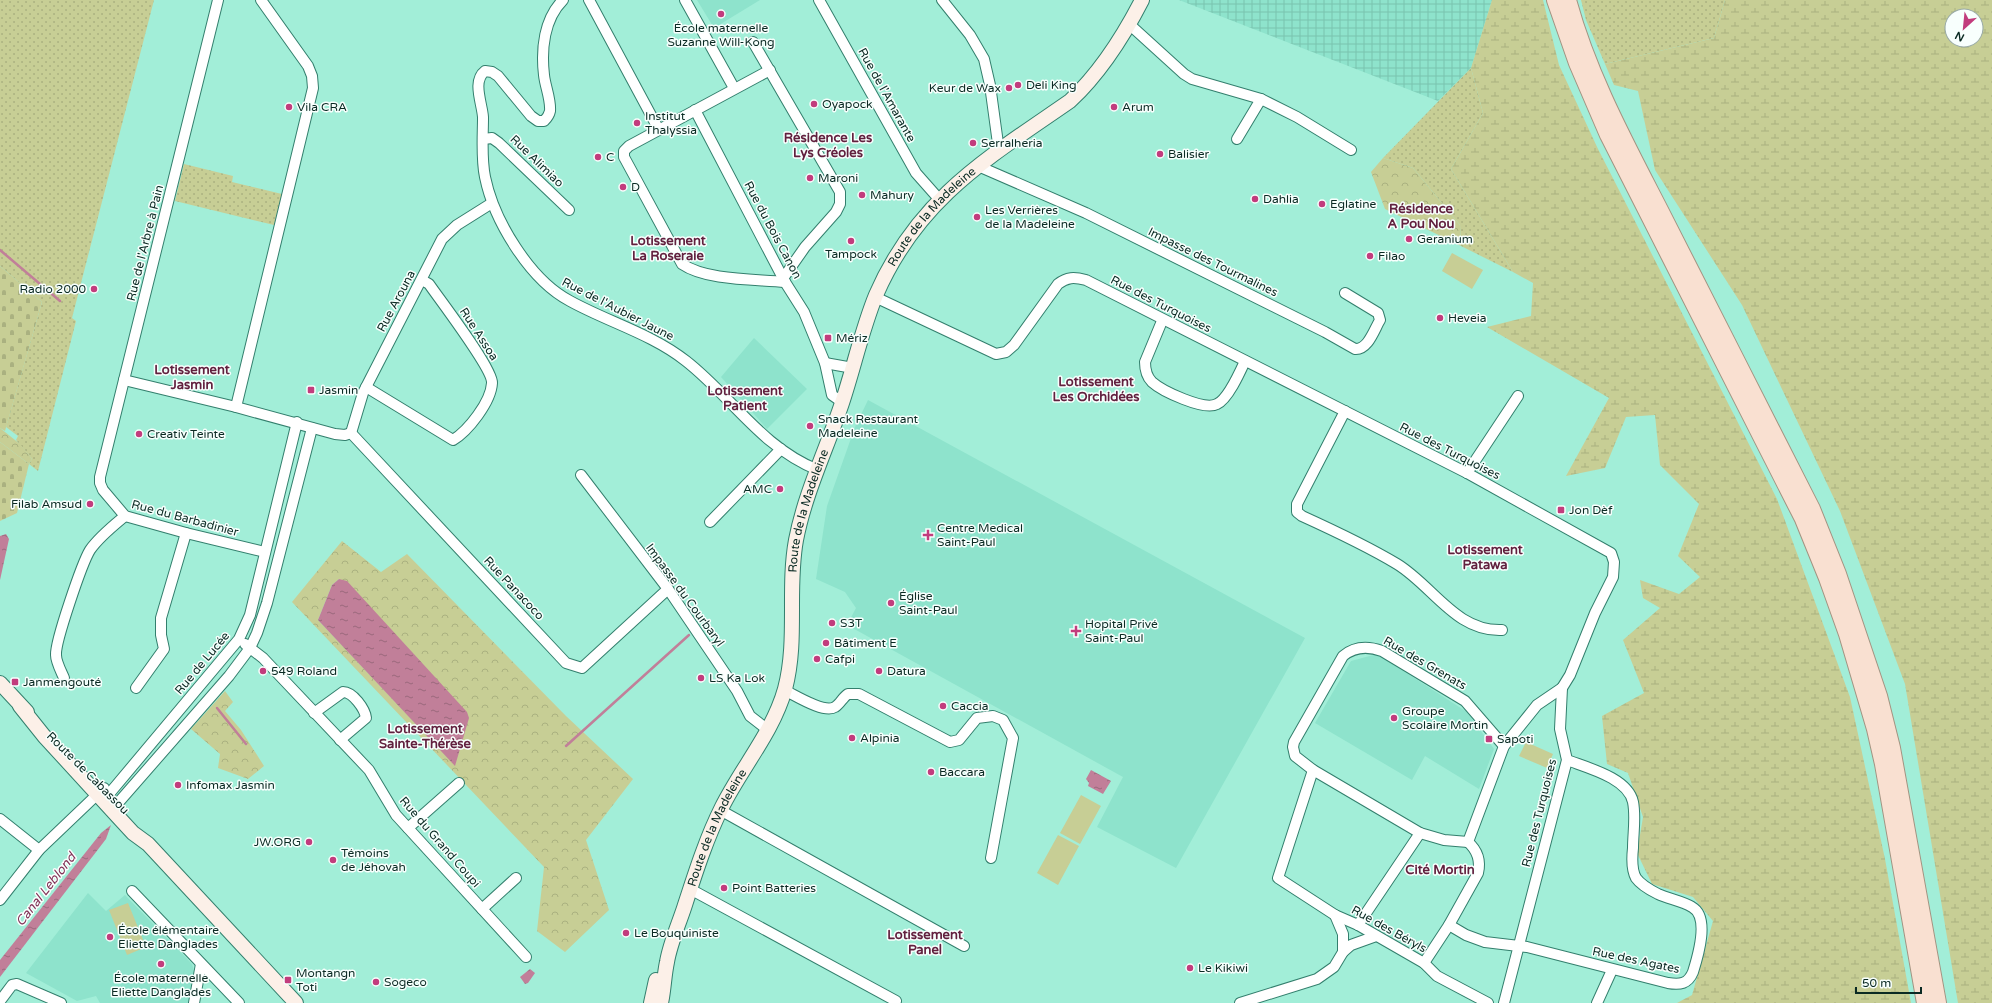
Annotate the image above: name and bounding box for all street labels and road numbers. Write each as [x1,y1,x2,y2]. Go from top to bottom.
street label: Rue de l'Amarante [855,46,919,145]
street label: Rue Alimiao [507,132,567,190]
street label: Route de la Madeleine [885,164,978,269]
street label: Rue du Bois Canon [741,179,805,281]
street label: Rue de l'Arbre à Pain [124,184,166,302]
street label: Impasse des Tourmalines [1146,224,1280,300]
street label: Rue Arouna [374,268,418,334]
street label: Rue des Turquoises [1108,273,1214,335]
street label: Rue de l'Aubier Jaune [560,275,676,343]
street label: Rue Assoa [457,305,501,363]
street label: Rue des Turquoises [1397,420,1503,482]
street label: Route de la Madeleine [785,447,831,573]
street label: Rue du Barbadinier [130,497,240,539]
street label: Impasse du Courbaryl [643,541,727,649]
street label: Rue Panacoco [481,553,547,623]
street label: Rue de Lucée [172,629,232,697]
street label: Rue des Grenats [1381,634,1469,693]
street label: Route de Cabassou [44,729,132,817]
street label: Rue des Turquoises [1519,757,1559,868]
street label: Route de la Madeleine [684,766,749,888]
street label: Rue du Grand Coupi [397,794,483,890]
street label: Rue des Béryls [1349,903,1429,956]
street label: Rue des Agates [1591,944,1681,976]

